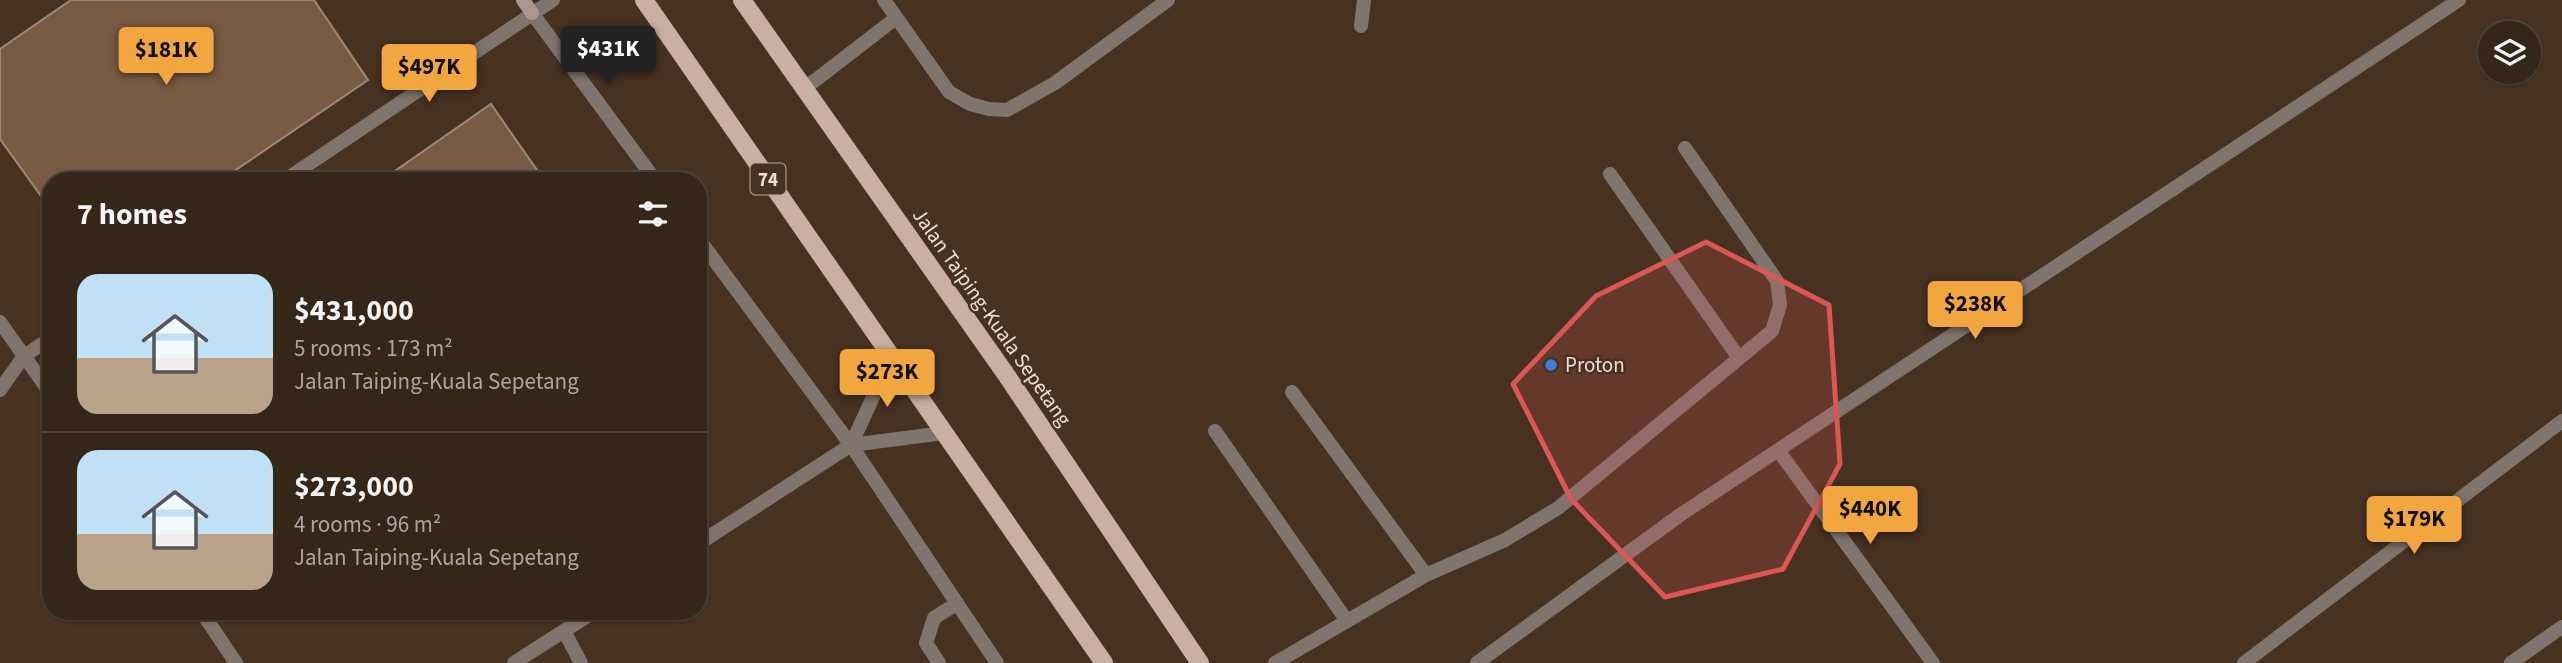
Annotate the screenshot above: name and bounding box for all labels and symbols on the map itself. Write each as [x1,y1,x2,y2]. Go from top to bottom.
pin: $431K [559,27,657,86]
pin: $181K [117,28,215,87]
pin: $497K [380,44,478,104]
road number: 74 [750,164,786,195]
street label: Jalan Taiping-Kuala Sepetang [905,202,1079,432]
pin: $238K [1926,282,2024,341]
pin: $273K [838,350,936,409]
place label: Proton [1565,350,1625,380]
marker: Proton [1543,357,1559,373]
pin: $440K [1821,486,1919,546]
pin: $179K [2365,496,2463,556]

